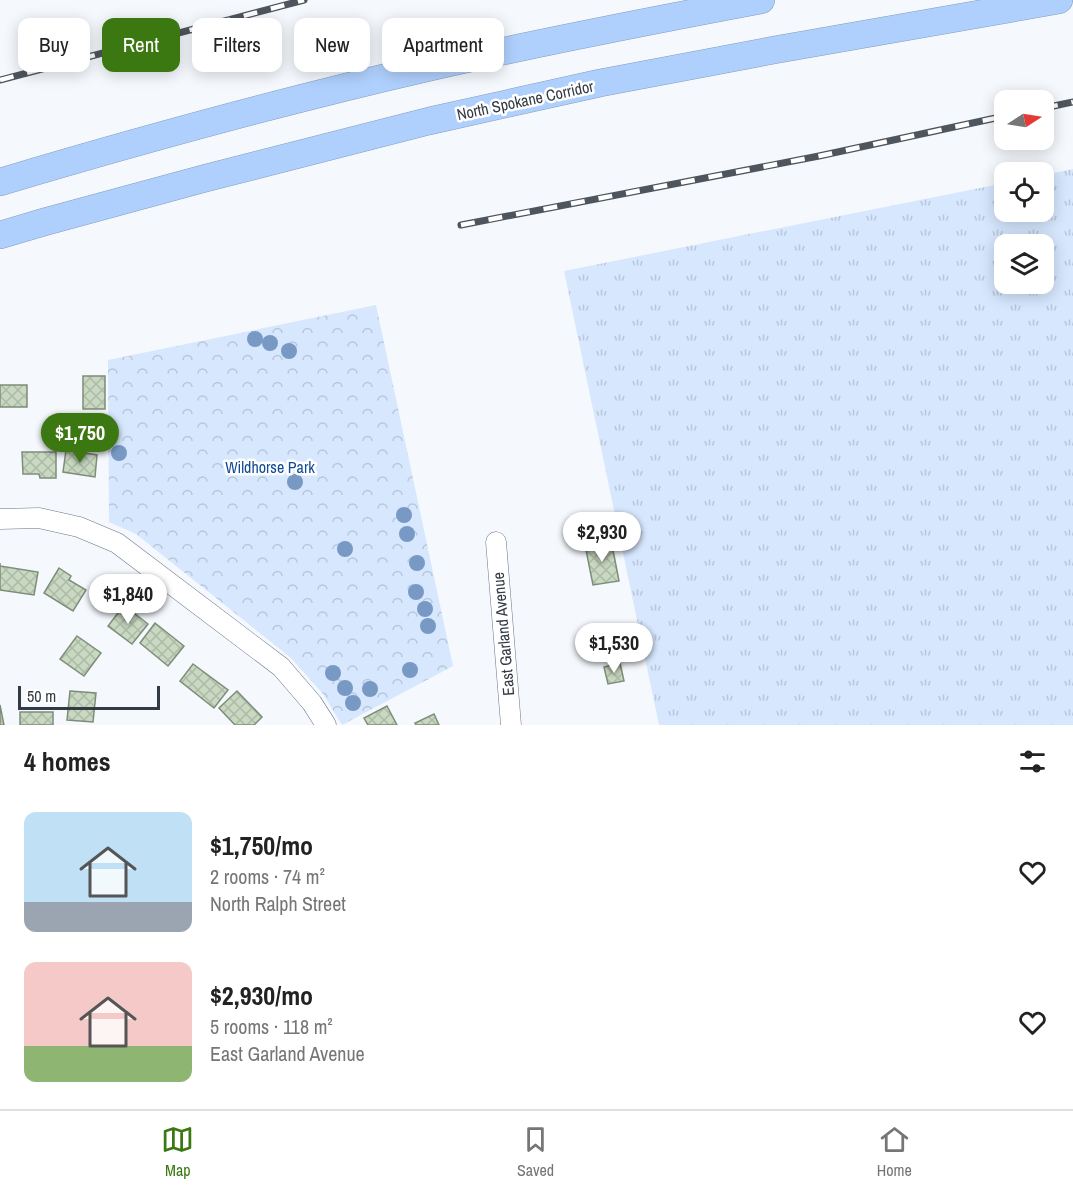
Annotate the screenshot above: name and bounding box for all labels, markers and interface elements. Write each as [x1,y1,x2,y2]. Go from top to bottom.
chip: Buy [18,18,90,72]
chip: Rent [102,18,180,72]
chip: Filters [192,18,282,72]
chip: New [294,18,370,72]
chip: Apartment [382,18,504,72]
street label: North Spokane Corridor [455,75,596,125]
north arrow [994,90,1054,150]
map controls [994,90,1054,294]
button: locate [994,162,1054,222]
button: layers [994,234,1054,294]
pin: $1,750 [31,413,129,464]
text: $1,750 [55,419,105,446]
park label: Wildhorse Park [225,456,315,478]
pin: $2,930 [553,512,651,563]
text: $2,930 [577,518,627,545]
street label: East Garland Avenue [487,571,519,697]
pin: $1,840 [79,574,177,625]
text: $1,840 [103,580,153,607]
pin: $1,530 [565,623,663,674]
text: $1,530 [589,629,639,656]
scale bar [18,683,160,710]
text: 50 m [27,685,56,707]
text: 4 homes [24,744,111,779]
icon: filters [1016,745,1049,778]
text: $1,750/mo [210,828,313,863]
icon: home [72,836,144,908]
icon: heart [1016,856,1049,889]
text: 2 rooms · 74 m² [210,863,325,890]
text: North Ralph Street [210,890,346,917]
text: $2,930/mo [210,978,313,1013]
icon: home [72,986,144,1058]
icon: heart [1016,1006,1049,1039]
text: 5 rooms · 118 m² [210,1013,333,1040]
text: East Garland Avenue [210,1040,365,1067]
tab: Map [161,1123,194,1181]
tab: Saved [517,1123,554,1181]
tab: Home [877,1123,912,1181]

